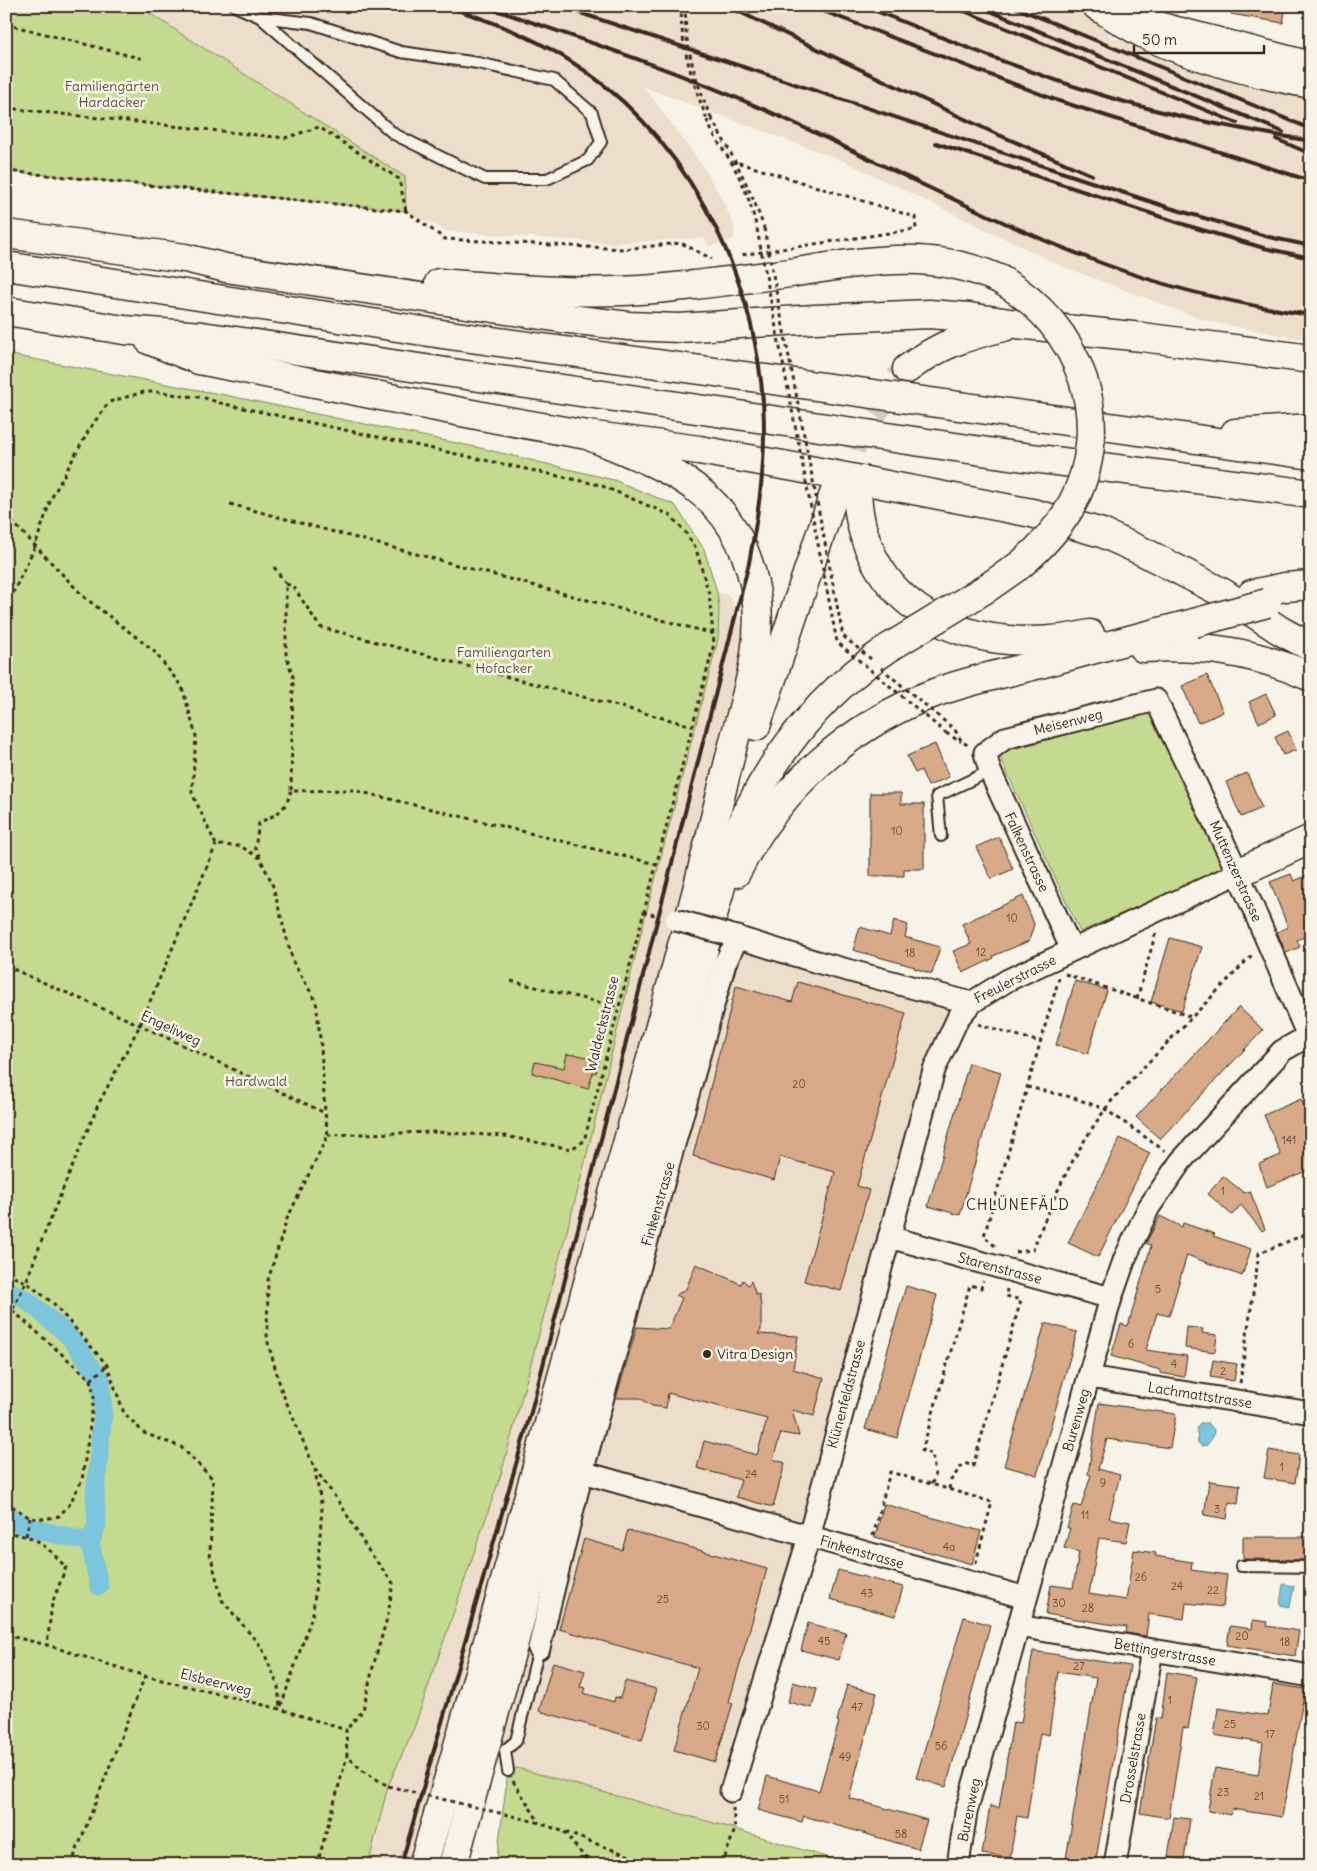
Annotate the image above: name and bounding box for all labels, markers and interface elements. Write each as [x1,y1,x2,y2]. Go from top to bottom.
scale bar [1134,22,1264,54]
text: 50 m [1142,30,1177,49]
park label: Familiengärten Hardacker [65,77,159,111]
park label: Familiengarten Hofacker [457,643,551,677]
street label: Meisenweg [1032,705,1104,739]
street label: Falkenstrasse [1001,809,1053,895]
street label: Muttenzerstrasse [1206,818,1266,924]
house number: 10 [891,824,903,838]
house number: 10 [1006,911,1018,925]
house number: 12 [976,945,986,959]
house number: 18 [905,946,915,960]
street label: Freulerstrasse [971,951,1059,1007]
street label: Waldeckstrasse [581,974,623,1074]
street label: Engeliweg [138,1006,204,1050]
park label: Hardwald [225,1072,287,1090]
house number: 20 [792,1077,806,1091]
house number: 141 [1282,1133,1296,1147]
street label: Finkenstrasse [637,1160,679,1248]
house number: 1 [1221,1184,1225,1198]
district label: CHLÜNEFÄLD [966,1195,1070,1214]
street label: Starenstrasse [956,1248,1044,1288]
house number: 5 [1155,1282,1161,1296]
house number: 6 [1128,1337,1134,1351]
street label: Klünenfeldstrasse [823,1338,869,1450]
place label: Vitra Design [717,1345,793,1363]
marker: Vitra Design [701,1348,713,1360]
house number: 4 [1171,1357,1177,1371]
house number: 2 [1220,1364,1226,1378]
street label: Lachmattstrasse [1147,1378,1253,1412]
street label: Burenweg [1058,1386,1094,1454]
house number: 1 [1280,1460,1284,1474]
house number: 24 [745,1467,757,1481]
house number: 9 [1100,1476,1106,1490]
house number: 3 [1214,1502,1220,1516]
house number: 11 [1081,1508,1089,1522]
street label: Finkenstrasse [818,1531,906,1573]
house number: 4a [943,1540,955,1554]
house number: 26 [1135,1570,1147,1584]
house number: 24 [1171,1579,1183,1593]
house number: 22 [1207,1583,1219,1597]
house number: 43 [861,1586,873,1600]
house number: 25 [657,1592,669,1606]
house number: 30 [1052,1596,1066,1610]
house number: 28 [1082,1601,1094,1615]
house number: 20 [1235,1629,1249,1643]
house number: 45 [818,1634,830,1648]
street label: Bettingerstrasse [1113,1634,1217,1670]
house number: 18 [1280,1635,1290,1649]
house number: 27 [1073,1659,1085,1673]
street label: Elsbeerweg [179,1664,253,1700]
house number: 1 [1168,1693,1172,1707]
house number: 47 [851,1700,863,1714]
street label: Drosselstrasse [1116,1711,1150,1805]
house number: 25 [1224,1717,1236,1731]
house number: 30 [696,1719,710,1733]
house number: 17 [1265,1727,1275,1741]
house number: 56 [935,1739,947,1753]
house number: 49 [839,1750,851,1764]
street label: Burenweg [953,1777,985,1843]
house number: 23 [1217,1785,1229,1799]
house number: 21 [1254,1789,1264,1803]
house number: 51 [779,1792,789,1806]
house number: 58 [895,1827,907,1841]

